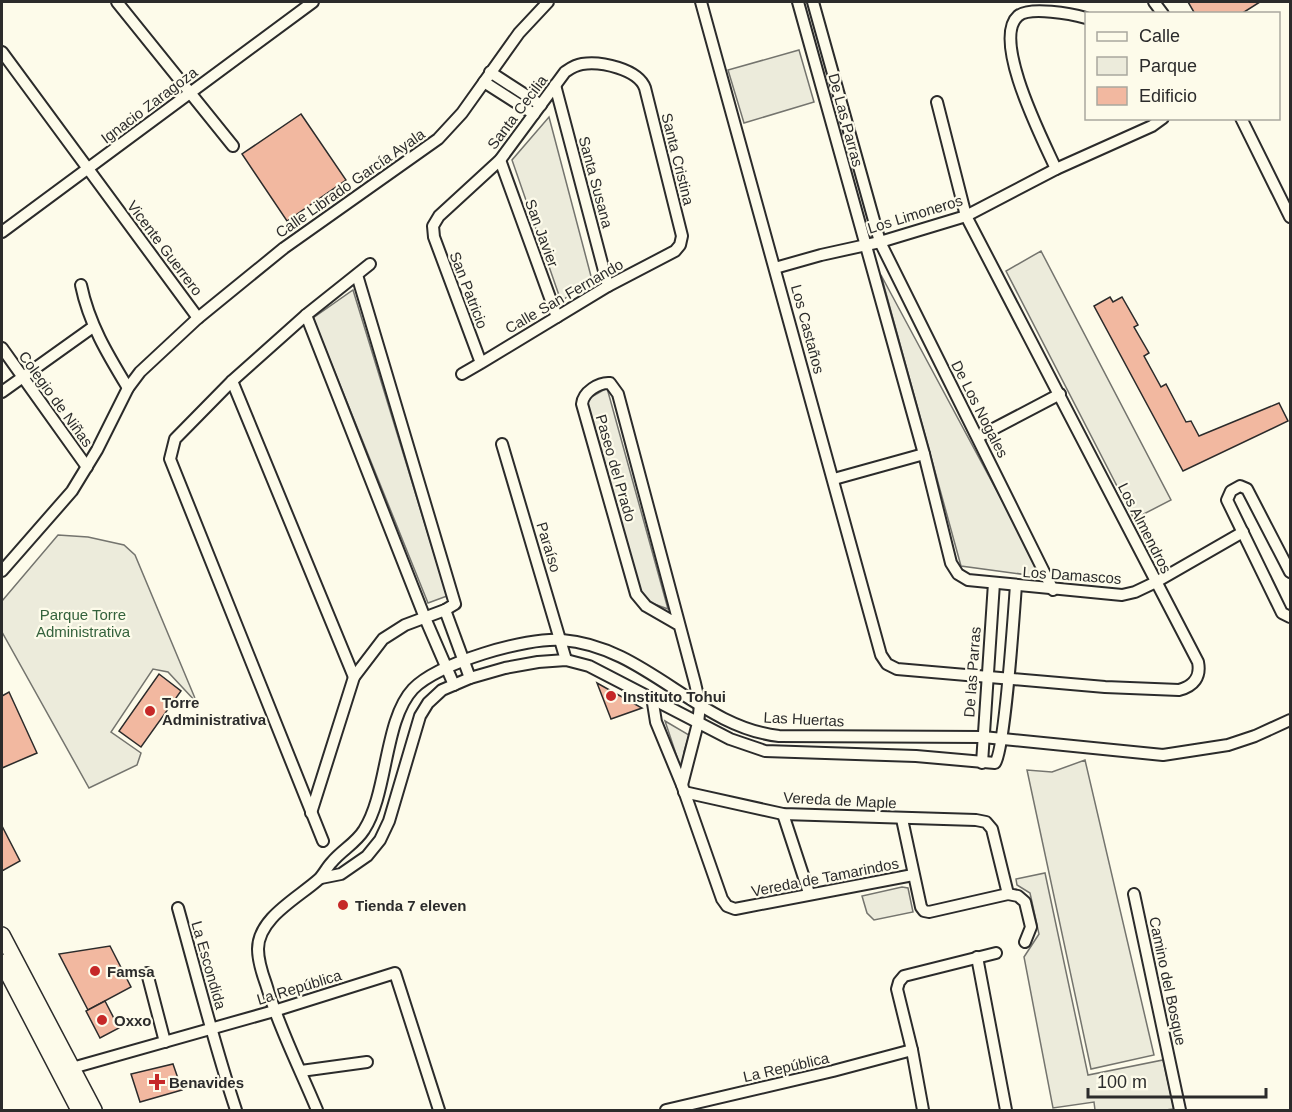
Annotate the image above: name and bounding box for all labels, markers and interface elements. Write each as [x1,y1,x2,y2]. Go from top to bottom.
legend [1085,12,1280,120]
text: Calle [1139,26,1180,46]
text: Parque [1139,56,1197,76]
street label: Ignacio Zaragoza [98,63,201,147]
street label: Santa Cecilia [484,71,551,152]
street label: De Las Parras [825,71,867,169]
text: Edificio [1139,86,1197,106]
street label: Santa Cristina [658,111,698,207]
street label: Calle Librado García Ayala [272,125,428,241]
street label: Santa Susana [576,134,617,230]
street label: Los Limoneros [865,191,965,237]
street label: Vicente Guerrero [124,197,206,299]
street label: San Javier [522,197,562,269]
street label: San Patricio [447,249,491,331]
street label: Calle San Fernando [502,255,626,337]
street label: Los Castaños [788,282,828,376]
street label: Colegio de Niñas [16,348,96,450]
street label: De Los Nogales [948,358,1012,460]
street label: Paseo del Prado [593,412,639,524]
street label: Los Almendros [1115,480,1175,576]
street label: Paraíso [533,520,565,574]
street label: Los Damascos [1022,563,1122,587]
park label: Parque Torre Administrativa [36,606,131,640]
street label: De las Parras [960,626,984,718]
place label: Instituto Tohui [623,688,726,705]
marker: Instituto Tohui [604,689,618,703]
place label: Torre Administrativa [162,694,267,728]
marker: Torre Administrativa [143,704,157,718]
street label: Las Huertas [763,708,845,730]
street label: Vereda de Maple [783,789,897,811]
street label: Vereda de Tamarindos [750,854,900,900]
place label: Tienda 7 eleven [355,897,466,914]
marker: Tienda 7 eleven [336,898,350,912]
street label: Camino del Bosque [1146,915,1190,1047]
street label: La Escondida [188,919,230,1012]
place label: Famsa [107,963,155,980]
marker: Famsa [88,964,102,978]
street label: La República [255,966,344,1008]
place label: Oxxo [114,1012,152,1029]
marker: Oxxo [95,1013,109,1027]
street label: La República [741,1049,831,1085]
scale bar [1088,1061,1266,1099]
text: 100 m [1097,1072,1147,1092]
place label: Benavides [169,1074,244,1091]
marker: Benavides [150,1075,164,1089]

